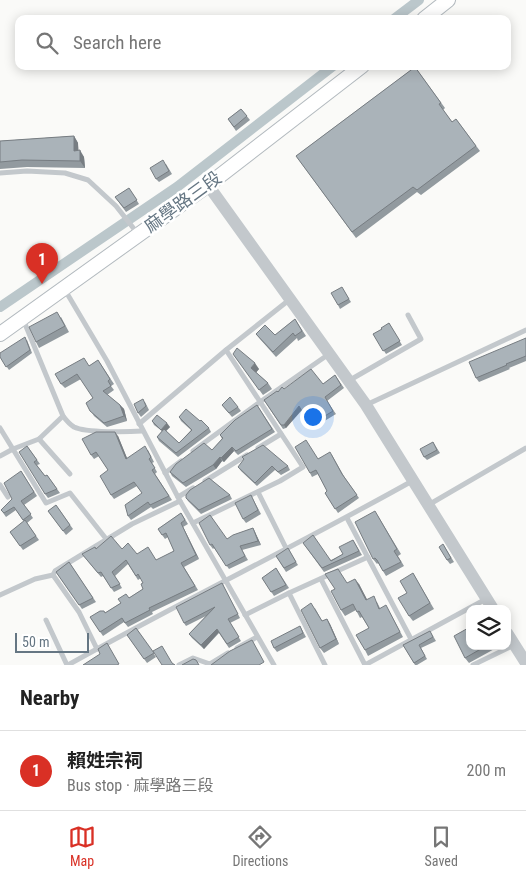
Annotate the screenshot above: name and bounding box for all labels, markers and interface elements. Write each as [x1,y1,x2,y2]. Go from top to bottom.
search box [15,15,511,70]
icon: search [33,29,61,57]
text: Search here [73,31,161,54]
street label: 麻學路三段 [140,167,225,237]
pin: 1 [26,243,58,284]
your location [300,404,326,430]
map controls [466,605,511,650]
button: layers [466,605,511,650]
scale bar [15,630,89,653]
text: 50 m [22,634,50,650]
text: Nearby [20,686,79,710]
text: 賴姓宗祠 [67,749,143,772]
text: 1 [32,761,40,780]
text: 200 m [467,761,506,780]
text: Bus stop · 麻學路三段 [67,776,213,795]
tab: Map [68,823,96,869]
tab: Directions [232,823,288,869]
tab: Saved [425,823,458,869]

